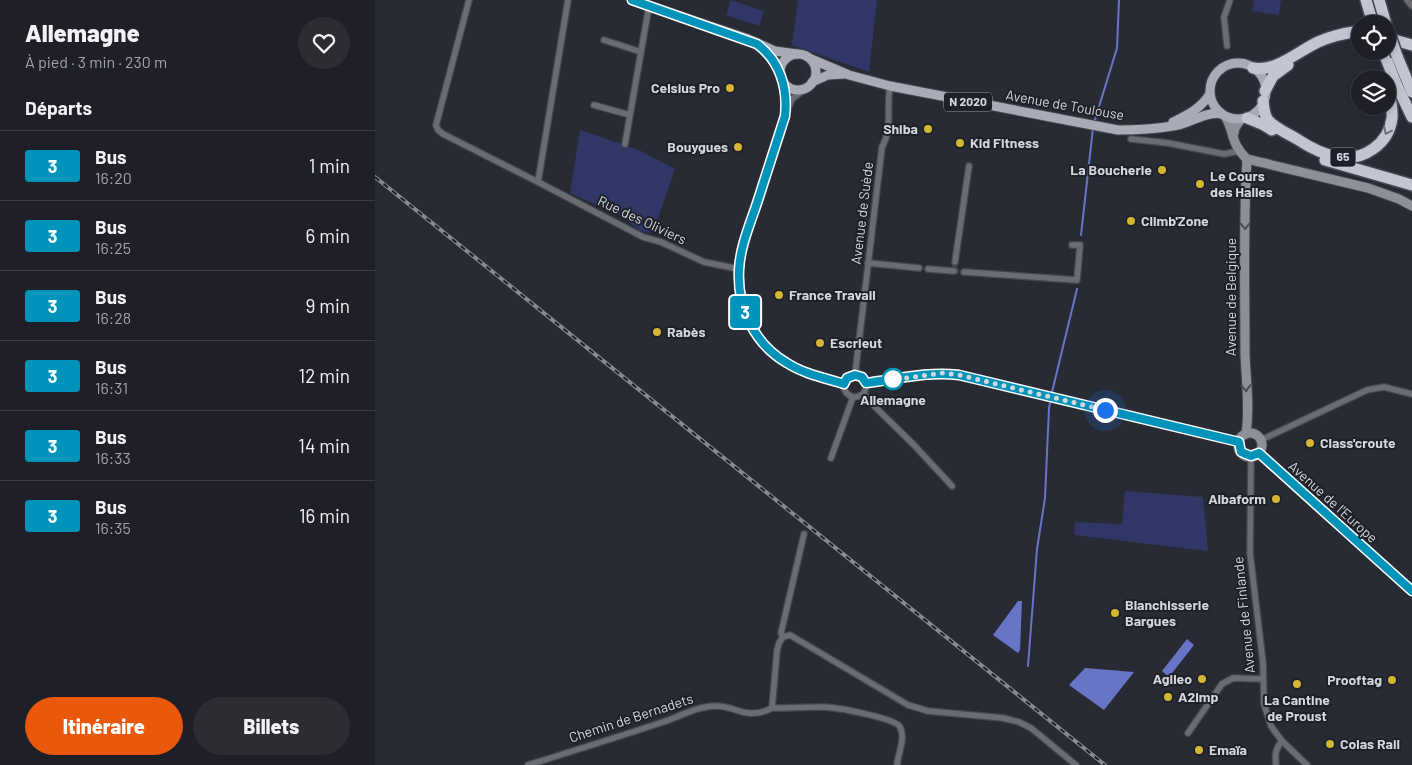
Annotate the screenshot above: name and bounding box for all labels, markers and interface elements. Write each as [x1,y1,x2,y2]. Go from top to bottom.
map controls [1351,15,1396,115]
button: locate [1351,15,1396,60]
button: heart [298,17,350,69]
text: Allemagne [25,18,140,47]
text: À pied · 3 min · 230 m [25,52,167,71]
button: layers [1351,70,1396,115]
place label: Celsius Pro [651,79,720,96]
marker: Celsius Pro [724,82,736,94]
street label: Avenue de Toulouse [1005,86,1126,123]
road number: N 2020 [944,92,992,111]
text: Départs [25,96,92,119]
place label: Shiba [883,120,918,137]
marker: Shiba [922,123,934,135]
one-way arrow [1383,126,1393,135]
place label: Kid Fitness [970,134,1039,151]
marker: Kid Fitness [954,137,966,149]
place label: Bouygues [667,138,728,155]
marker: Bouygues [732,141,744,153]
text: Bus [95,145,127,168]
road number: 65 [1331,148,1355,166]
text: 1 min [309,154,350,177]
text: 3 [48,155,57,177]
street label: Avenue de Suède [847,161,876,265]
place label: La Boucherie [1070,161,1152,178]
marker: La Boucherie [1156,164,1168,176]
place label: Le Cours des Halles [1210,167,1273,200]
text: 16:20 [95,168,132,187]
marker: Le Cours des Halles [1194,178,1206,190]
street label: Rue des Oliviers [595,192,689,248]
place label: Climb'Zone [1141,212,1209,229]
text: Bus [95,215,127,238]
marker: Climb'Zone [1125,215,1137,227]
one-way arrow [1240,222,1250,230]
text: 6 min [306,224,350,247]
text: 3 [48,225,57,247]
text: 16:25 [95,238,131,257]
street label: Avenue de Belgique [1222,238,1239,356]
text: Bus [95,285,127,308]
place label: France Travail [789,286,876,303]
marker: France Travail [773,289,785,301]
text: 9 min [306,294,350,317]
text: 3 [48,295,57,317]
line badge: 3 [729,296,761,328]
text: 3 [740,301,750,323]
text: 16:28 [95,308,131,327]
place label: Rabès [667,323,705,340]
marker: Rabès [651,326,663,338]
place label: Escrieut [830,334,882,351]
marker: Escrieut [814,337,826,349]
text: Bus [95,355,127,378]
text: 12 min [299,364,350,387]
text: 3 [48,365,57,387]
marker: Allemagne [882,368,904,390]
text: 16:31 [95,378,128,397]
one-way arrow [1241,384,1252,392]
place label: Allemagne [860,391,926,408]
your location [1093,398,1118,423]
text: Bus [95,425,127,448]
text: 14 min [298,434,350,457]
place label: Class'croute [1320,434,1396,451]
text: 3 [48,435,57,457]
marker: Class'croute [1304,437,1316,449]
text: 16:33 [95,448,131,467]
street label: Avenue de l'Europe [1285,457,1381,546]
place label: Albaform [1208,490,1266,507]
marker: Albaform [1270,493,1282,505]
text: Bus [95,495,127,518]
text: 16 min [299,504,350,527]
text: 3 [48,505,57,527]
text: 16:35 [95,518,131,537]
street label: Avenue de Finlande [1229,556,1258,674]
place label: Blanchisserie Bargues [1125,596,1209,629]
marker: Blanchisserie Bargues [1109,607,1121,619]
place label: Agileo [1153,670,1192,687]
place label: Prooftag [1327,671,1382,688]
marker: Agileo [1196,673,1208,685]
marker: Prooftag [1386,674,1398,686]
marker: La Cantine de Proust [1291,678,1303,690]
place label: A2imp [1178,688,1218,705]
street label: Chemin de Bernadets [567,689,695,746]
marker: A2imp [1162,691,1174,703]
place label: La Cantine de Proust [1264,691,1330,724]
button: Itinéraire [25,697,183,755]
button: Billets [193,697,350,755]
place label: Colas Rail [1340,735,1400,752]
marker: Colas Rail [1324,738,1336,750]
place label: Emaïa [1209,741,1247,758]
marker: Emaïa [1193,744,1205,756]

